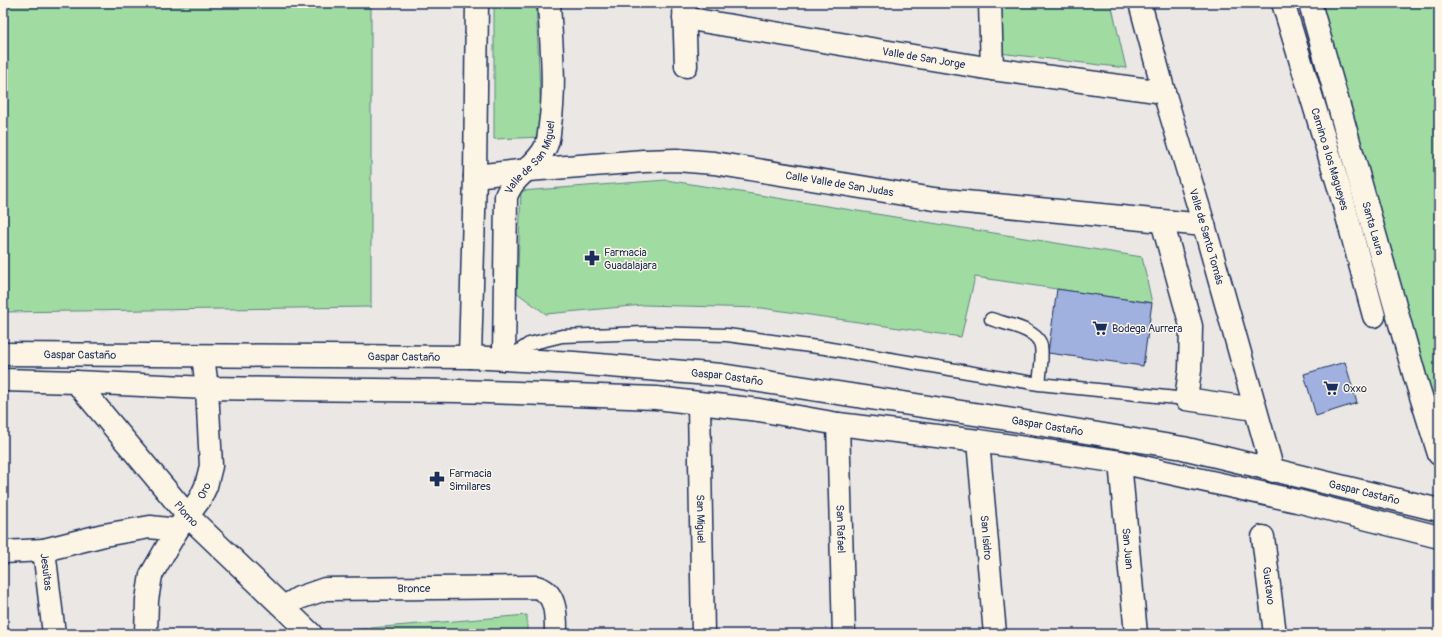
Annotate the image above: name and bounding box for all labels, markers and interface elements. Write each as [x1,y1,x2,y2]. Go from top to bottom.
street label: Valle de San Jorge [881,44,967,71]
street label: Camino a los Magueyes [1309,106,1352,212]
street label: Valle de San Miguel [502,120,557,196]
street label: Calle Valle de San Judas [785,168,895,199]
street label: Valle de Santo Tomás [1187,187,1227,286]
street label: Santa Laura [1360,200,1387,257]
place label: Farmacia Guadalajara [604,246,657,272]
pharmacy icon: Farmacia Guadalajara [583,249,601,267]
supermarket icon: Bodega Aurrera [1091,319,1109,337]
place label: Bodega Aurrera [1112,322,1182,335]
street label: Gaspar Castaño [44,348,116,361]
street label: Gaspar Castaño [368,350,440,363]
street label: Gaspar Castaño [691,366,764,388]
supermarket icon: Oxxo [1322,379,1340,397]
place label: Oxxo [1343,382,1367,395]
street label: Gaspar Castaño [1011,413,1084,438]
place label: Farmacia Similares [449,467,492,493]
pharmacy icon: Farmacia Similares [428,470,446,488]
street label: Gaspar Castaño [1328,477,1401,507]
street label: Oro [194,481,213,501]
street label: San Miguel [694,494,708,544]
street label: Plomo [172,498,201,529]
street label: San Rafael [834,505,848,553]
street label: San Isidro [978,515,995,561]
street label: San Juan [1120,527,1136,570]
street label: Jesuitas [38,552,55,591]
street label: Gustavo [1260,566,1278,605]
street label: Bronce [397,581,431,595]

